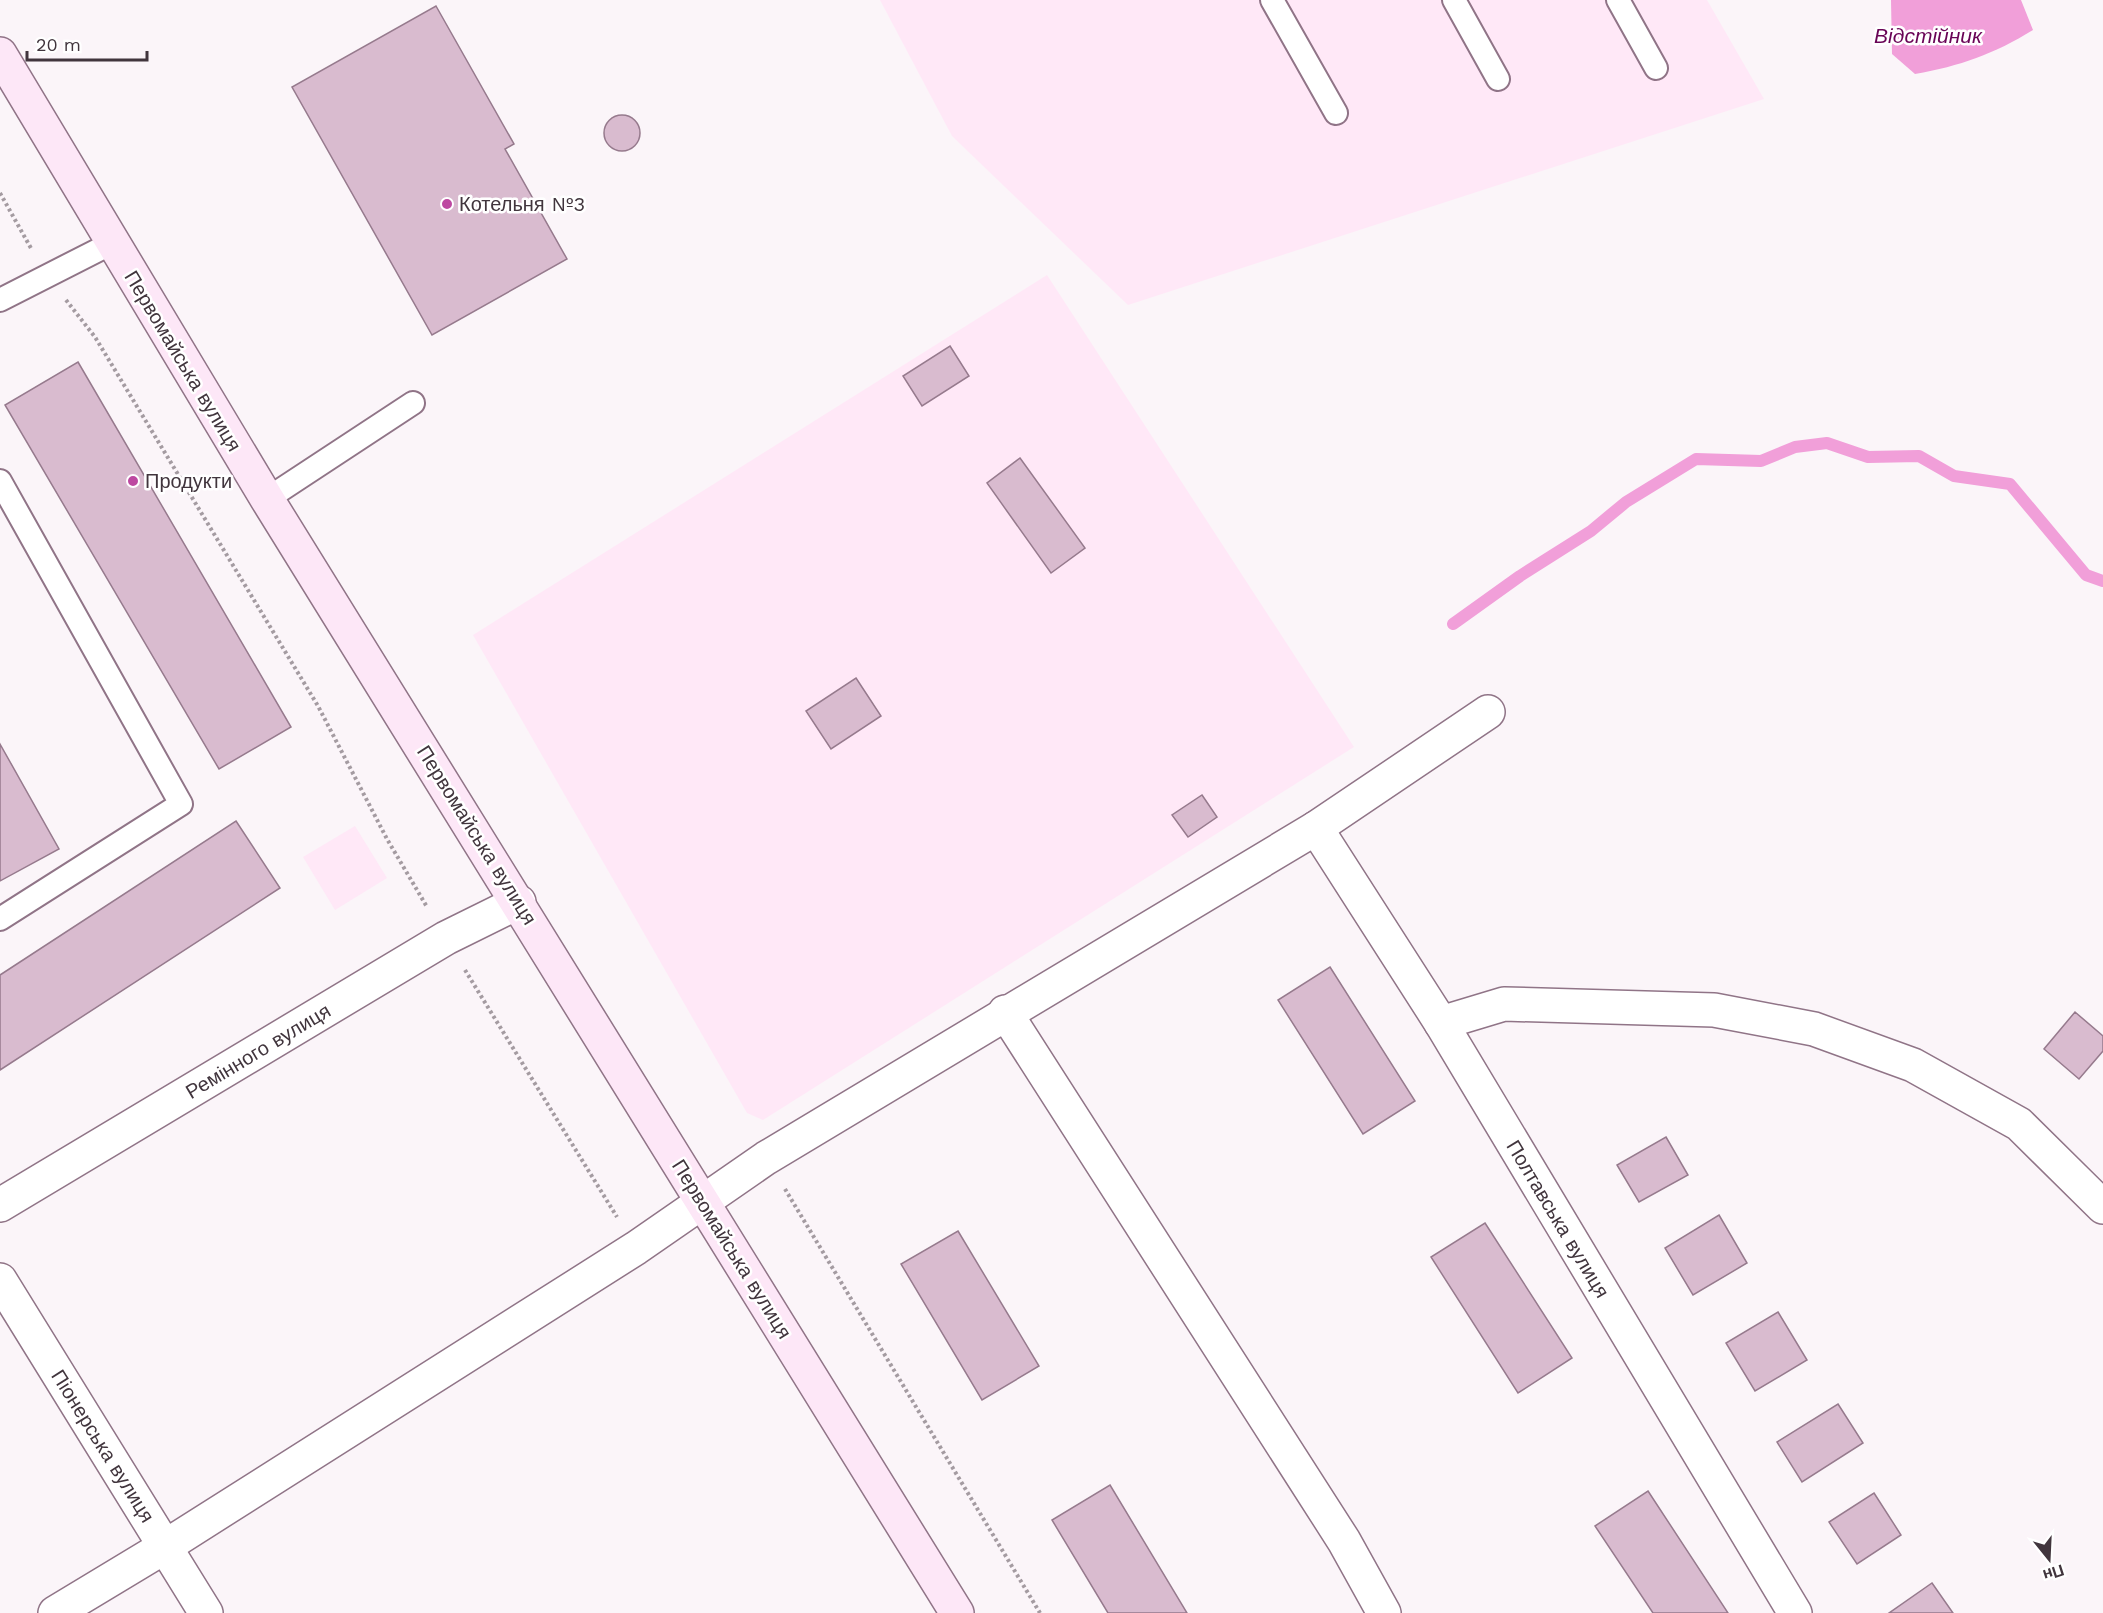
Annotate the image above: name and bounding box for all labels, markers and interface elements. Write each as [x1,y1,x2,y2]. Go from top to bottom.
water label: Відстійник [1874,23,1983,48]
scale bar [27,24,147,62]
text: 20 m [36,34,81,55]
place label: Котельня №3 [459,192,585,216]
marker: Котельня №3 [440,197,454,211]
street label: Первомайська вулиця [120,266,246,456]
place label: Продукти [145,469,232,493]
marker: Продукти [126,474,140,488]
street label: Первомайська вулиця [412,741,542,929]
street label: Ремінного вулиця [181,998,335,1104]
street label: Полтавська вулиця [1501,1136,1615,1302]
street label: Первомайська вулиця [667,1155,797,1343]
street label: Піонерська вулиця [46,1365,160,1527]
north arrow [2019,1529,2079,1589]
text: Пн [2040,1560,2066,1585]

